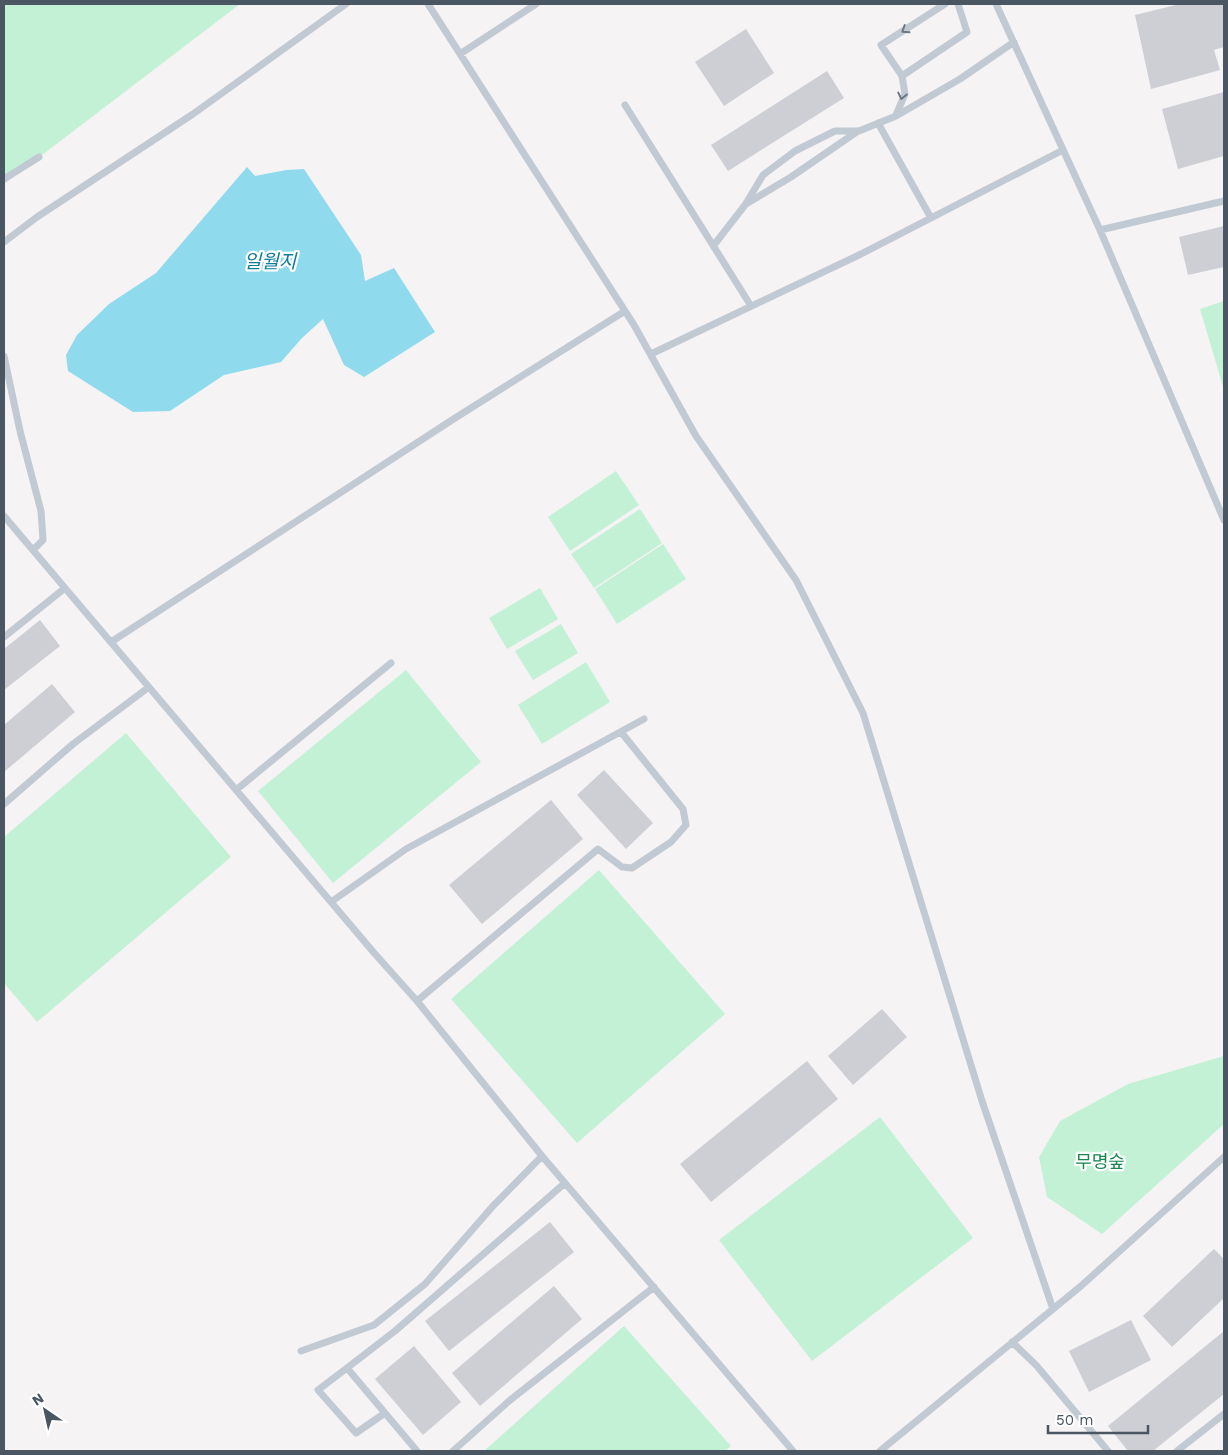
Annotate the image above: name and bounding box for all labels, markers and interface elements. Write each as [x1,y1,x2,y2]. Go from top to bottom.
one-way arrow [901,24,910,33]
one-way arrow [897,92,908,100]
water label: 일월지 [244,250,298,273]
park label: 무명숲 [1075,1151,1125,1172]
north arrow [20,1385,70,1435]
text: N [29,1390,47,1409]
scale bar [1048,1402,1148,1434]
text: 50 m [1056,1411,1093,1429]

